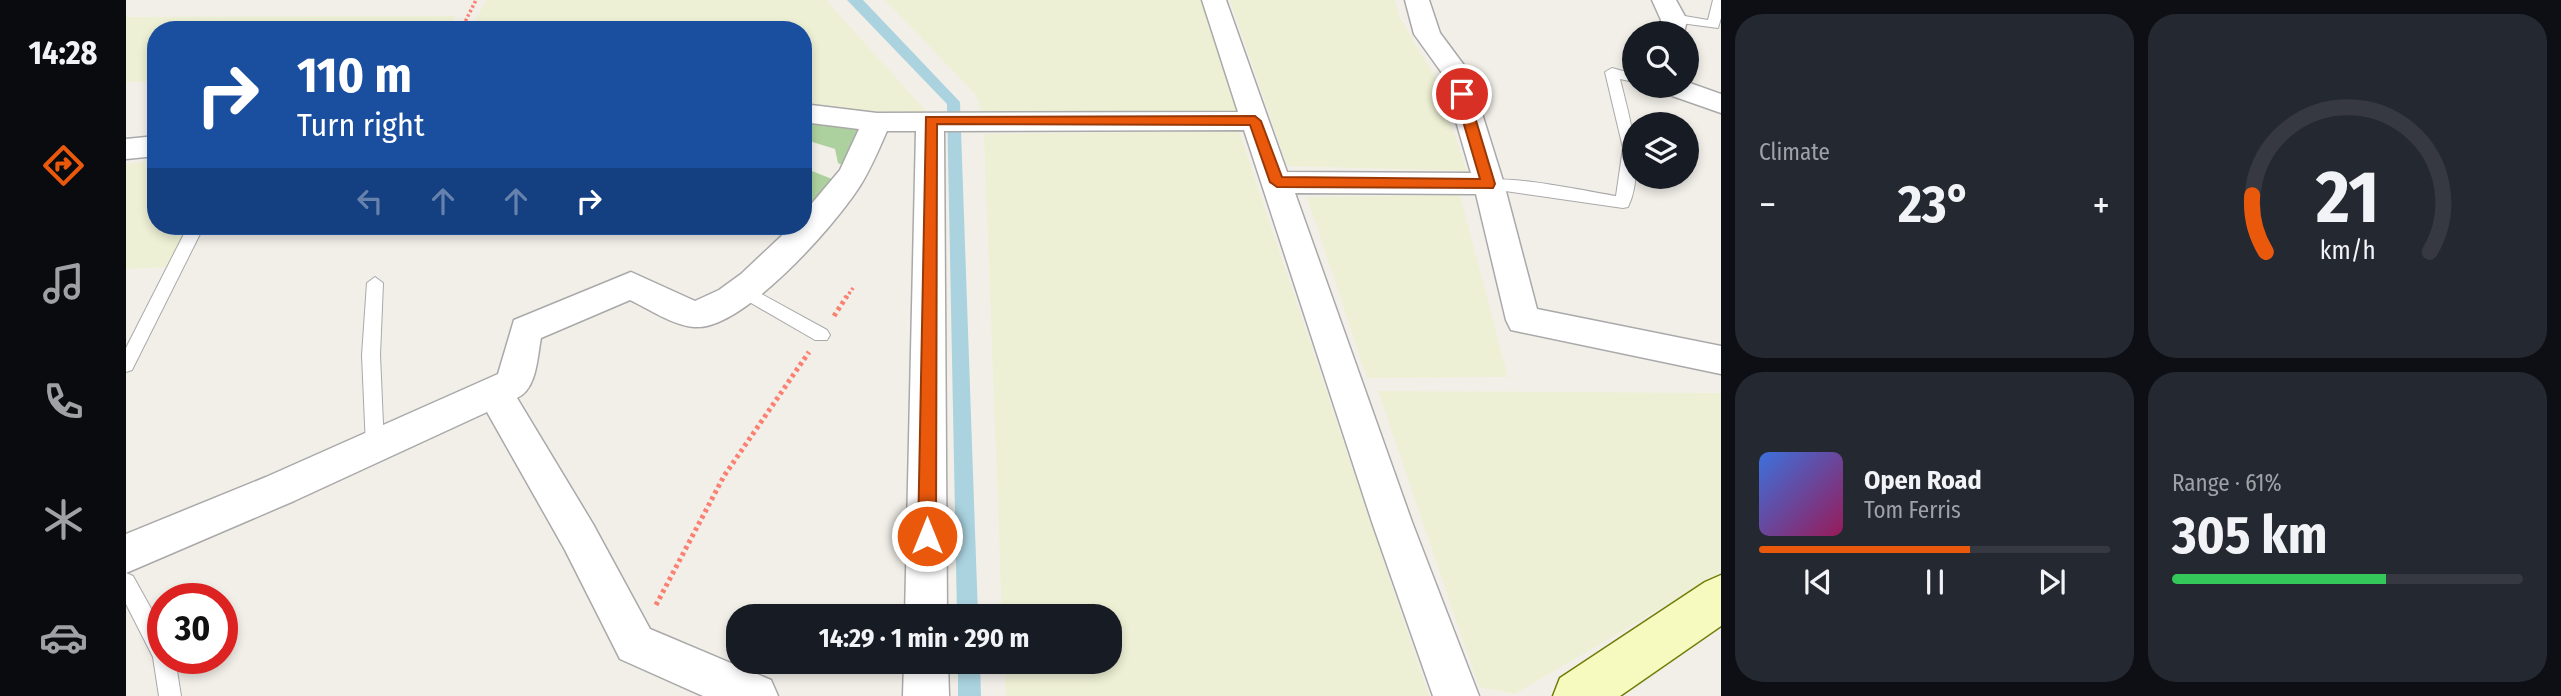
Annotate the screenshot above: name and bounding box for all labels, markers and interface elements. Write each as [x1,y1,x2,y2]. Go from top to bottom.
map controls [1622,21,1699,189]
button: search [1622,21,1699,98]
text: 14:28 [28,34,98,72]
text: 110 m [297,46,412,105]
icon: right [182,49,273,140]
pin [1432,64,1492,124]
icon: arrive [1443,75,1481,113]
text: Turn right [297,106,424,144]
button: layers [1622,112,1699,189]
text: Climate [1759,138,1830,166]
icon: directions [39,141,88,190]
text: 21 [2315,154,2379,241]
text: 23° [1898,173,1971,236]
icon: left [351,182,389,220]
icon: ahead [424,182,462,220]
icon: ahead [497,182,535,220]
icon: right [570,182,608,220]
text: − [1759,182,1776,228]
text: + [2093,182,2110,228]
text: km/h [2320,236,2375,266]
icon: music [39,259,88,308]
icon: phone [39,377,88,426]
text: Open Road [1864,465,1982,496]
text: Range · 61% [2172,469,2282,497]
icon: climate [39,495,88,544]
text: Tom Ferris [1864,496,1961,524]
position arrow [890,499,964,573]
text: 305 km [2172,504,2327,567]
icon: previous [1799,563,1837,601]
icon: pause [1916,563,1954,601]
icon: next [2033,563,2071,601]
speed limit sign: 30 [147,583,238,674]
icon: car [39,613,88,662]
text: 14:29 · 1 min · 290 m [819,623,1029,654]

